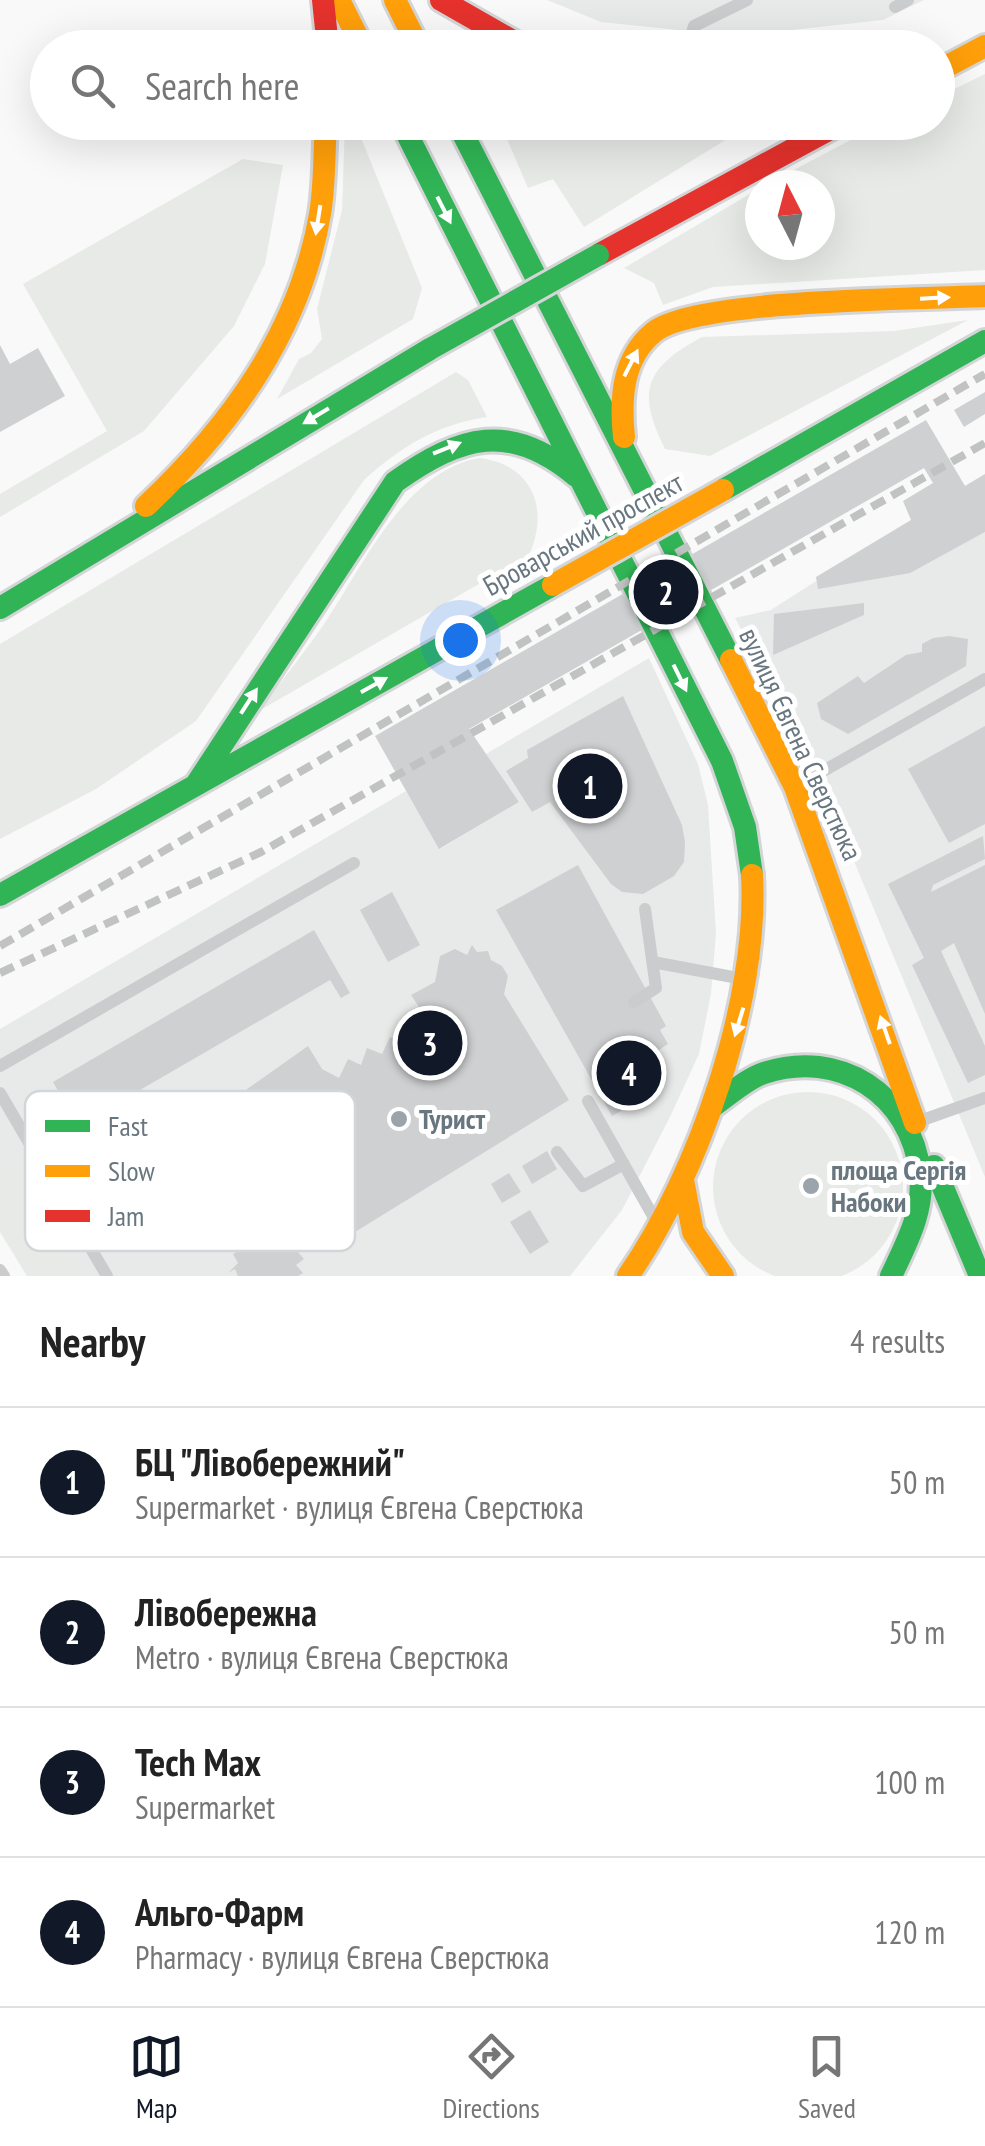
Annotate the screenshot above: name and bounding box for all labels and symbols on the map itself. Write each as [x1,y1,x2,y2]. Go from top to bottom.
north arrow [745,170,835,260]
one-way arrow [435,195,452,224]
one-way arrow [310,204,326,236]
one-way arrow [920,290,952,306]
one-way arrow [623,348,640,377]
one-way arrow [302,407,330,424]
one-way arrow [432,440,462,456]
street label: Броварський проспект [476,463,689,604]
pin: 2 [634,554,698,630]
your location [435,615,486,666]
street label: вулиця Євгена Сверстюка [731,622,872,866]
one-way arrow [671,663,688,692]
one-way arrow [360,676,389,693]
one-way arrow [240,687,258,714]
pin: 1 [558,748,622,824]
pin: 3 [398,1006,462,1080]
one-way arrow [731,1007,746,1037]
one-way arrow [877,1014,892,1044]
pin: 4 [596,1036,662,1110]
legend [25,1091,355,1251]
place label: Турист [419,1100,485,1137]
text: Fast [108,1107,148,1144]
marker: Турист [388,1108,410,1130]
place label: площа Сергія Набоки [831,1151,966,1220]
text: Slow [108,1152,155,1189]
marker: площа Сергія Набоки [800,1175,822,1197]
text: Jam [107,1197,144,1234]

